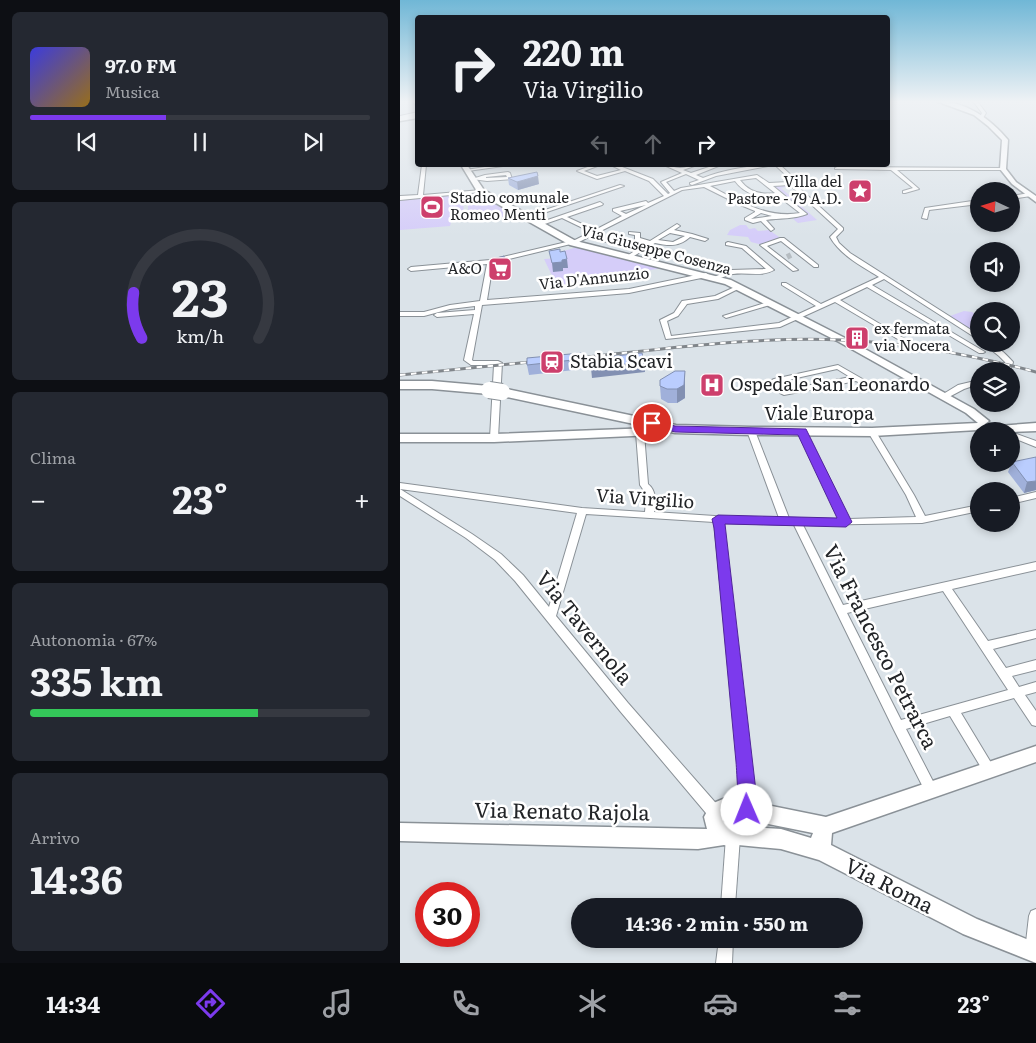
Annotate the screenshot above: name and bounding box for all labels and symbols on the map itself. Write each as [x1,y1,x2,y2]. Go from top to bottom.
place label: Villa del Pastore - 79 A.D. [727,169,842,209]
place icon: Villa del Pastore - 79 A.D. [847,178,873,204]
north arrow [970,182,1020,232]
place label: Stadio comunale Romeo Menti [450,185,569,225]
sports icon: Stadio comunale Romeo Menti [419,194,445,220]
street label: Via Giuseppe Cosenza [579,217,735,280]
place label: A&O [447,256,482,279]
supermarket icon: A&O [487,256,513,282]
street label: Via D'Annunzio [538,260,650,295]
place label: ex fermata via Nocera [874,316,951,356]
building icon: ex fermata via Nocera [844,325,870,351]
place label: Stabia Scavi [570,347,672,374]
station icon: Stabia Scavi [539,349,565,375]
place label: Ospedale San Leonardo [730,370,930,397]
hospital icon: Ospedale San Leonardo [699,372,725,398]
street label: Viale Europa [764,399,874,426]
pin [631,402,673,444]
street label: Via Virgilio [595,481,695,514]
street label: Via Francesco Petrarca [817,538,948,754]
street label: Via Tavernola [530,563,642,691]
position arrow [720,783,772,835]
street label: Via Renato Rajola [474,792,651,827]
street label: Via Roma [840,848,941,920]
speed limit sign: 30 [415,882,480,947]

